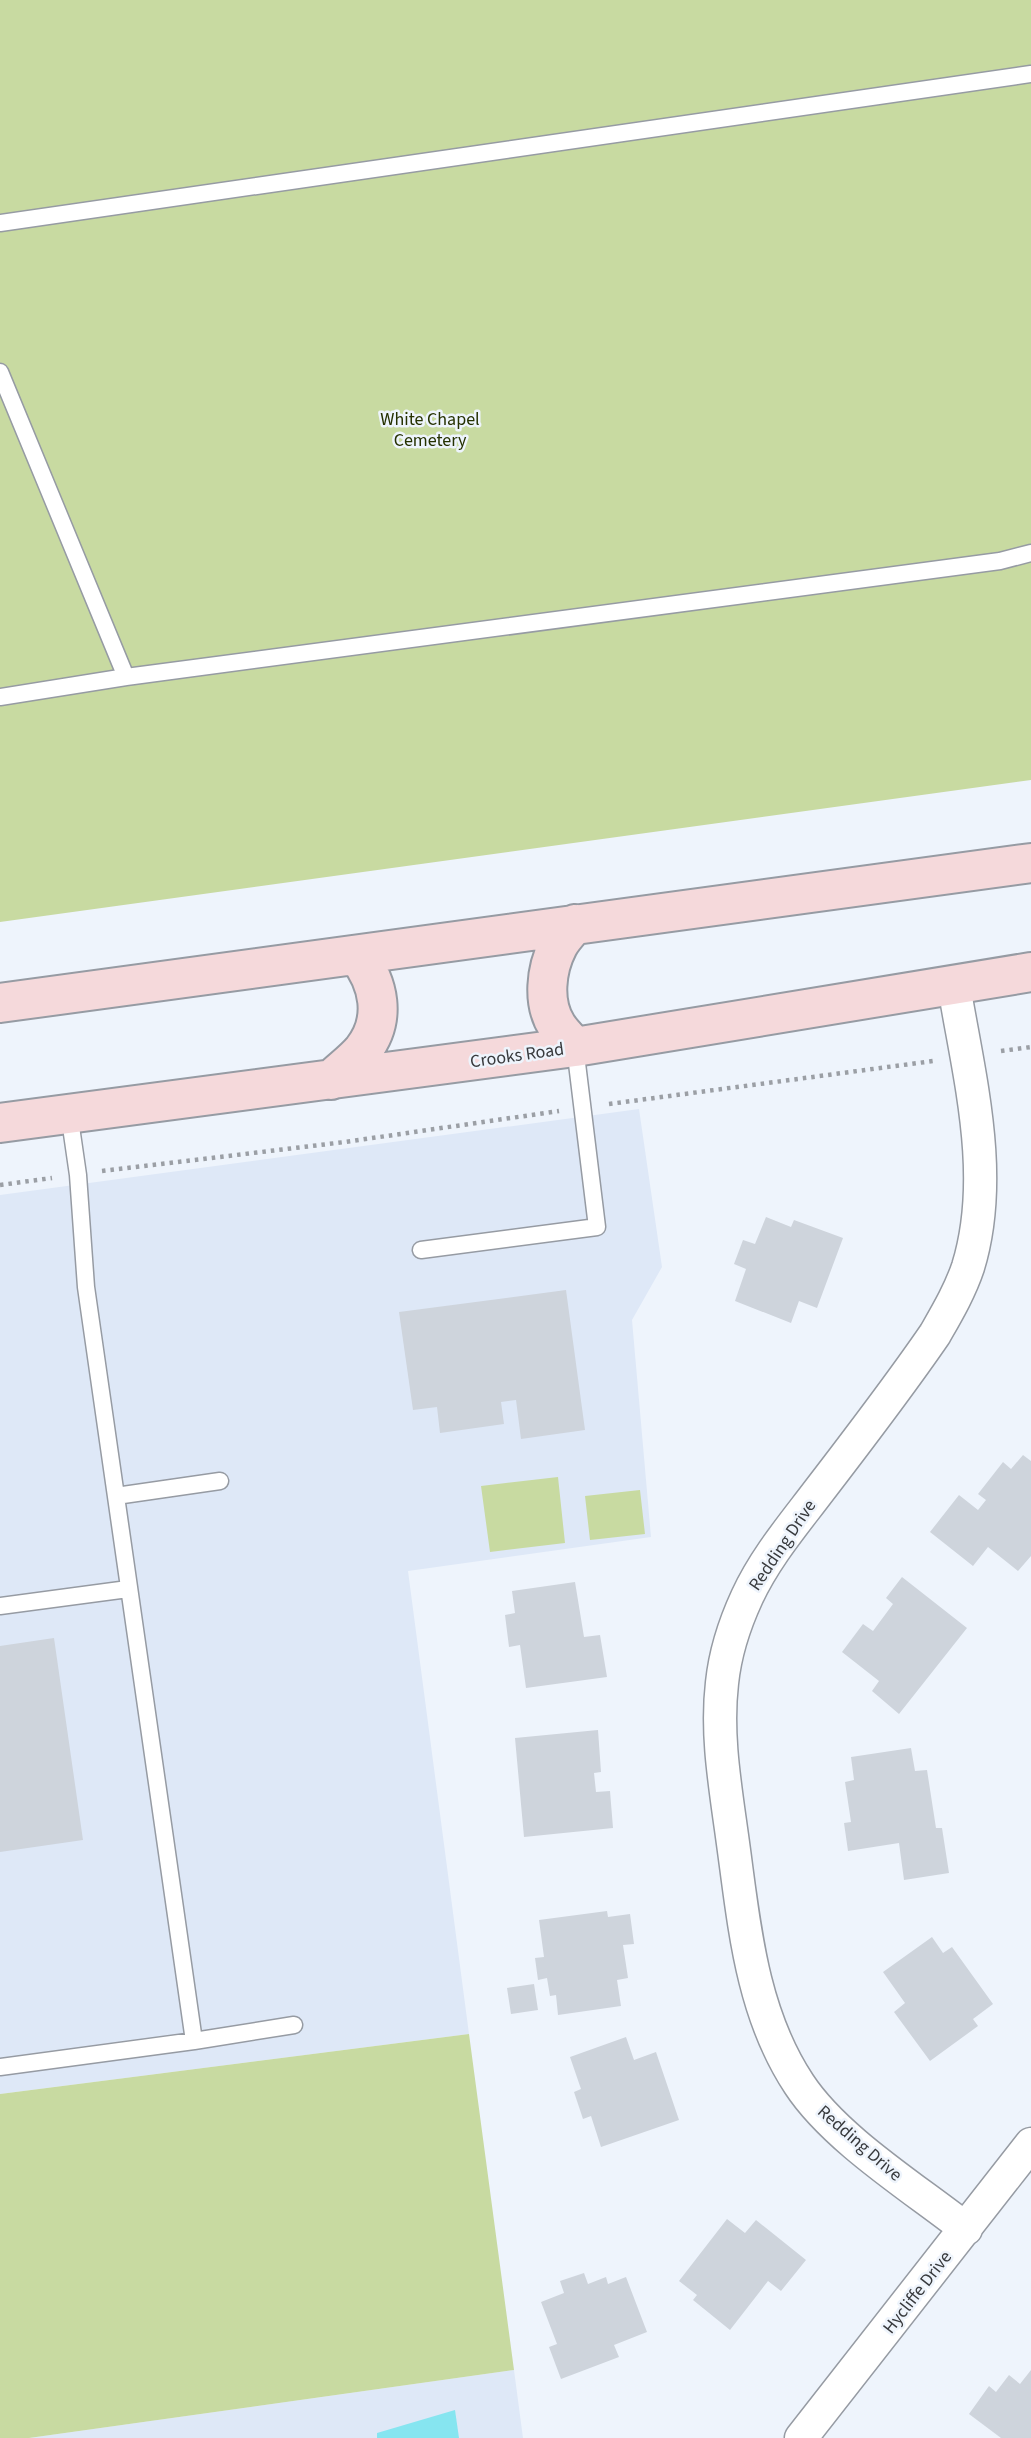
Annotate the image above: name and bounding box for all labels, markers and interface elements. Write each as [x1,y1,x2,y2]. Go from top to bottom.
park label: White Chapel Cemetery [380,407,480,453]
street label: Crooks Road [469,1037,566,1074]
street label: Redding Drive [743,1495,822,1596]
street label: Redding Drive [812,2100,908,2187]
street label: Hycliffe Drive [877,2246,958,2339]

